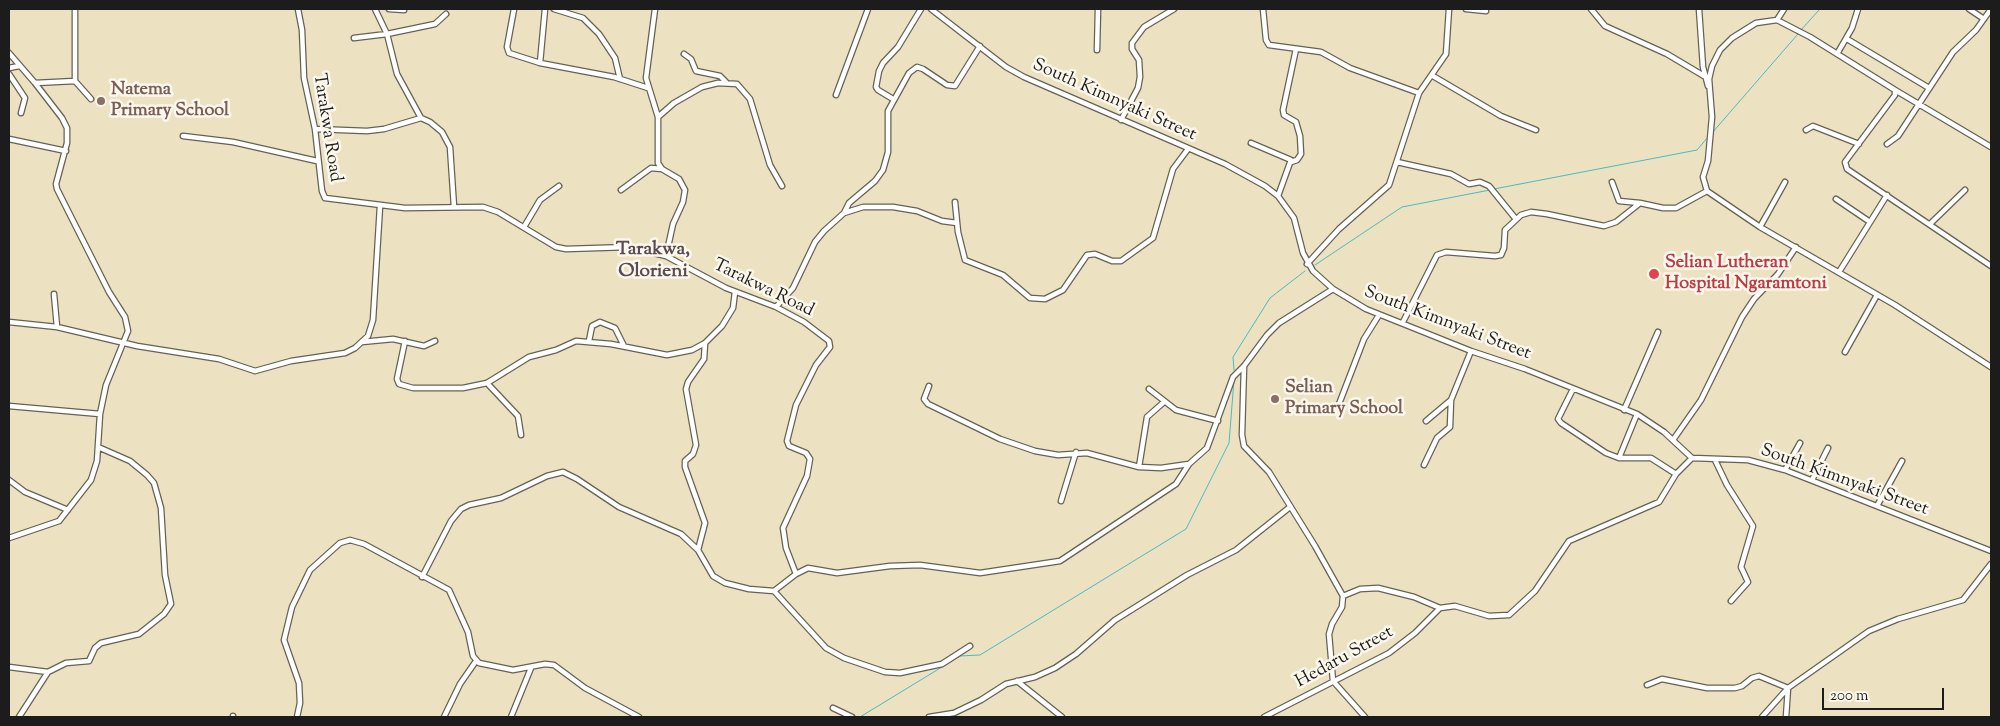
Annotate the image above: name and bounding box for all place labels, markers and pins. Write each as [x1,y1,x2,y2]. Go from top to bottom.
place label: Natema Primary School [111,80,229,122]
marker: Natema Primary School [95,95,107,107]
place label: Selian Lutheran Hospital Ngaramtoni [1665,253,1827,296]
marker: Selian Lutheran Hospital Ngaramtoni [1647,267,1661,281]
place label: Selian Primary School [1285,378,1403,420]
marker: Selian Primary School [1269,393,1281,405]

